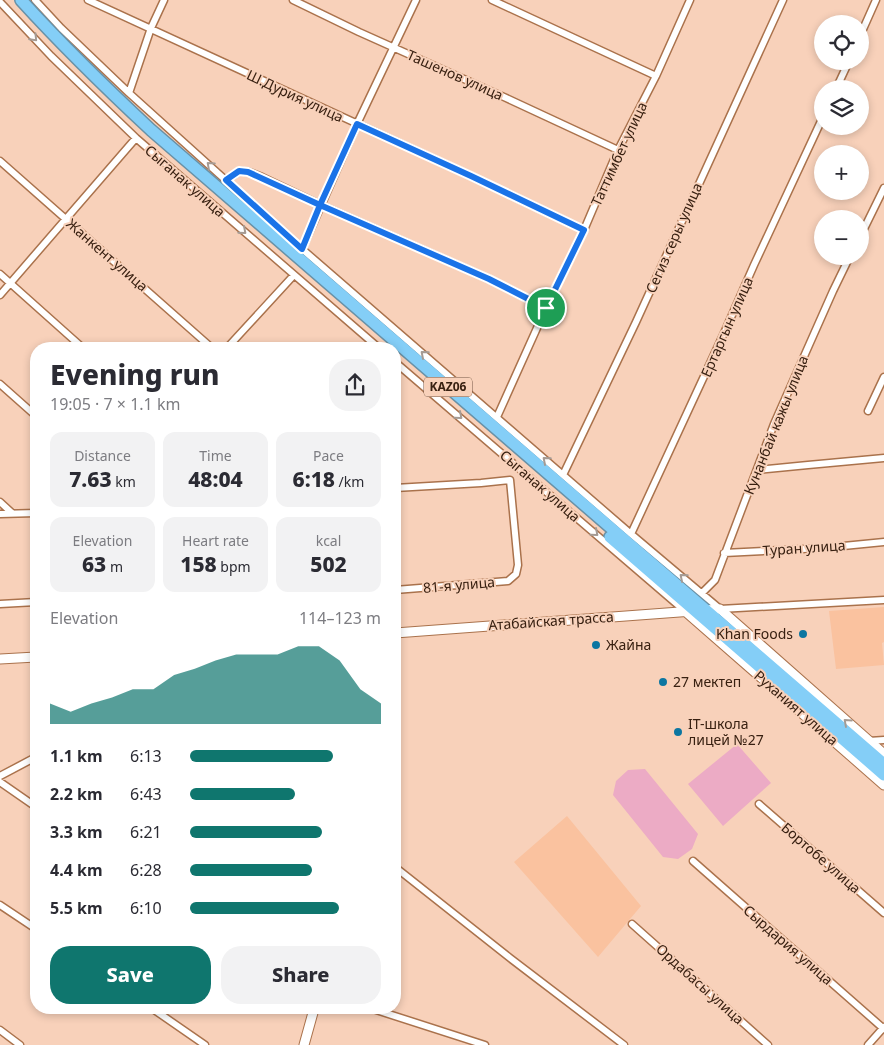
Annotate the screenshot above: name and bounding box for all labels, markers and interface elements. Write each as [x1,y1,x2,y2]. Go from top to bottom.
map controls [814,15,869,265]
button: locate [814,15,869,70]
one-way arrow [28,32,37,41]
street label: Ташенов улица [404,45,506,104]
street label: Ш.Дурия улица [244,65,347,126]
button: layers [814,80,869,135]
street label: Таттимбет улица [586,99,651,209]
street label: Сыганак улица [141,140,230,221]
button: + [814,145,869,200]
one-way arrow [206,162,215,171]
street label: Сегиз серы улица [641,180,706,296]
button: − [814,210,869,265]
street label: Жанкент улица [63,214,152,295]
one-way arrow [238,225,247,234]
street label: Ертаргын улица [696,274,757,380]
pin [525,287,567,329]
icon: arrive [532,294,560,322]
one-way arrow [420,350,429,359]
street label: Кунанбай кажы улица [739,352,812,497]
text: Evening run [50,355,219,393]
button: share [329,359,381,411]
road number: KАZ06 [424,378,472,397]
text: 19:05 · 7 × 1.1 km [50,393,180,415]
one-way arrow [453,410,462,419]
street label: Сыганак улица [496,445,585,526]
text: Distance [74,446,131,465]
text: Time [199,446,232,465]
text: Pace [313,446,344,465]
one-way arrow [543,457,552,466]
text: 7.63 [69,465,112,493]
text: 48:04 [188,465,243,493]
text: 6:18 [293,465,335,493]
text: km [112,472,136,491]
text: /km [335,472,364,491]
one-way arrow [589,528,598,536]
text: Elevation [73,531,132,550]
text: Heart rate [182,531,249,550]
text: kcal [316,531,341,550]
street label: Туран улица [762,535,846,560]
text: 63 [82,550,106,578]
text: 158 [180,550,217,578]
text: 502 [310,550,347,578]
text: m [106,557,123,576]
text: bpm [217,557,251,576]
street label: 81-я улица [422,572,496,597]
one-way arrow [680,575,689,583]
text: Elevation [50,607,118,629]
text: 114–123 m [299,607,381,629]
street label: Атабайская трасса [488,607,614,634]
place label: Khan Foods [716,624,793,643]
marker: Khan Foods [797,628,809,640]
place label: Жайна [606,635,651,654]
marker: Жайна [590,639,602,651]
street label: Руханият улица [750,666,842,749]
place label: 27 мектеп [673,672,741,691]
marker: 27 мектеп [657,676,669,688]
place label: IT-школа лицей №27 [688,714,764,749]
one-way arrow [844,718,853,727]
marker: IT-школа лицей №27 [672,726,684,738]
text: 1.1 km [50,745,102,767]
text: 6:13 [130,745,162,767]
text: 2.2 km [50,783,102,805]
text: 6:43 [130,783,162,805]
street label: Бортобе улица [778,818,865,897]
text: 3.3 km [50,821,102,843]
text: 6:21 [130,821,162,843]
text: 4.4 km [50,859,102,881]
text: 6:28 [130,859,162,881]
text: 5.5 km [50,897,102,919]
text: 6:10 [130,897,162,919]
street label: Сырдария улица [740,900,837,989]
street label: Ордабасы улица [652,939,748,1028]
button: Save [50,946,211,1004]
button: Share [221,946,381,1004]

